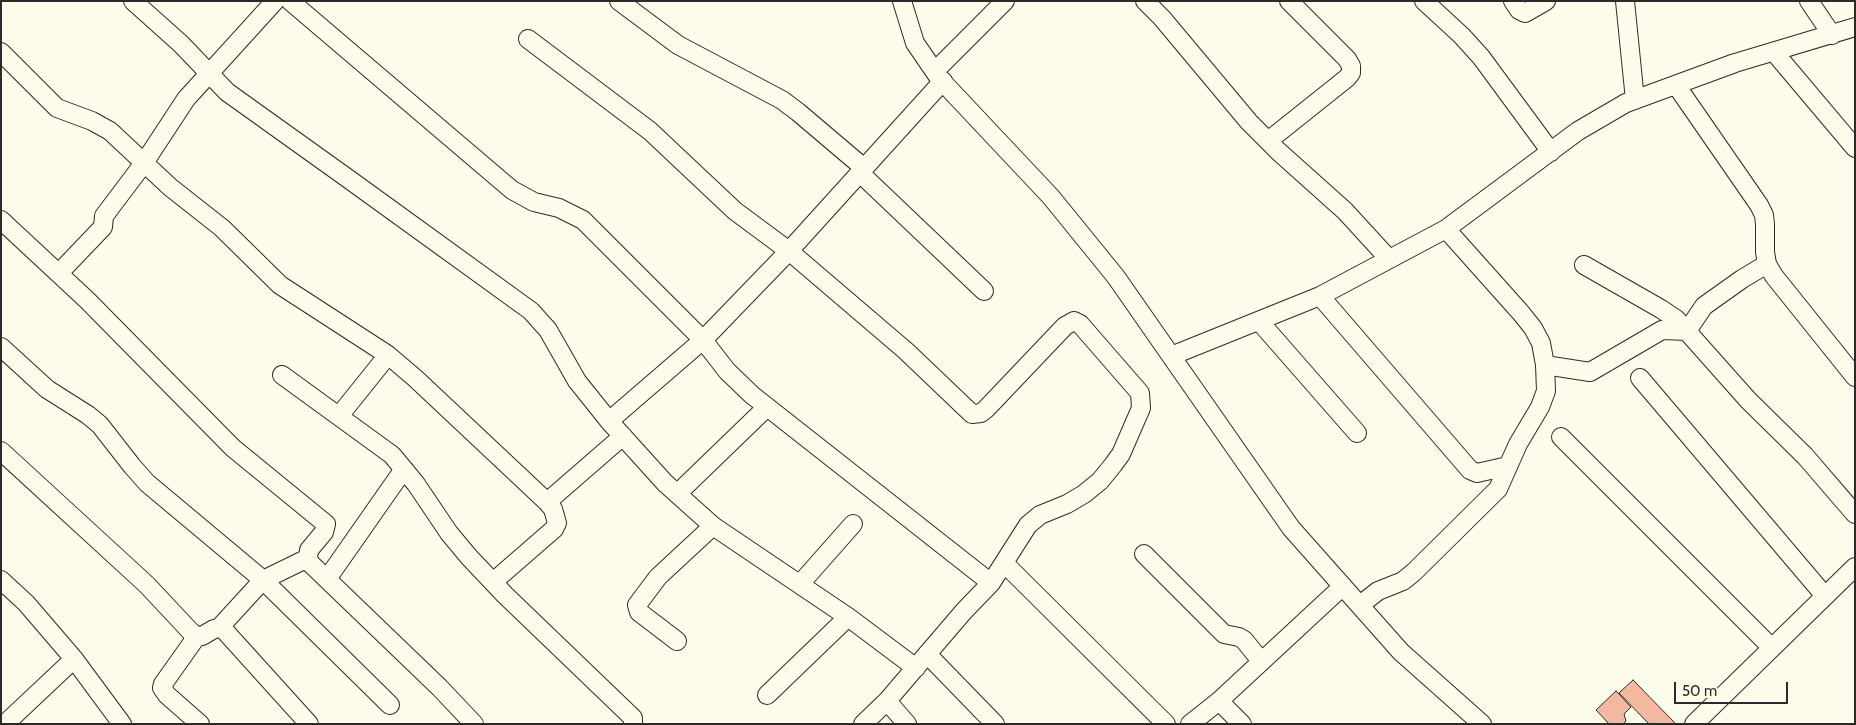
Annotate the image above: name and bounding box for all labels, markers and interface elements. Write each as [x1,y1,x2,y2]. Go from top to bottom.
scale bar [1676,672,1790,704]
text: 50 m [1682,682,1717,700]

